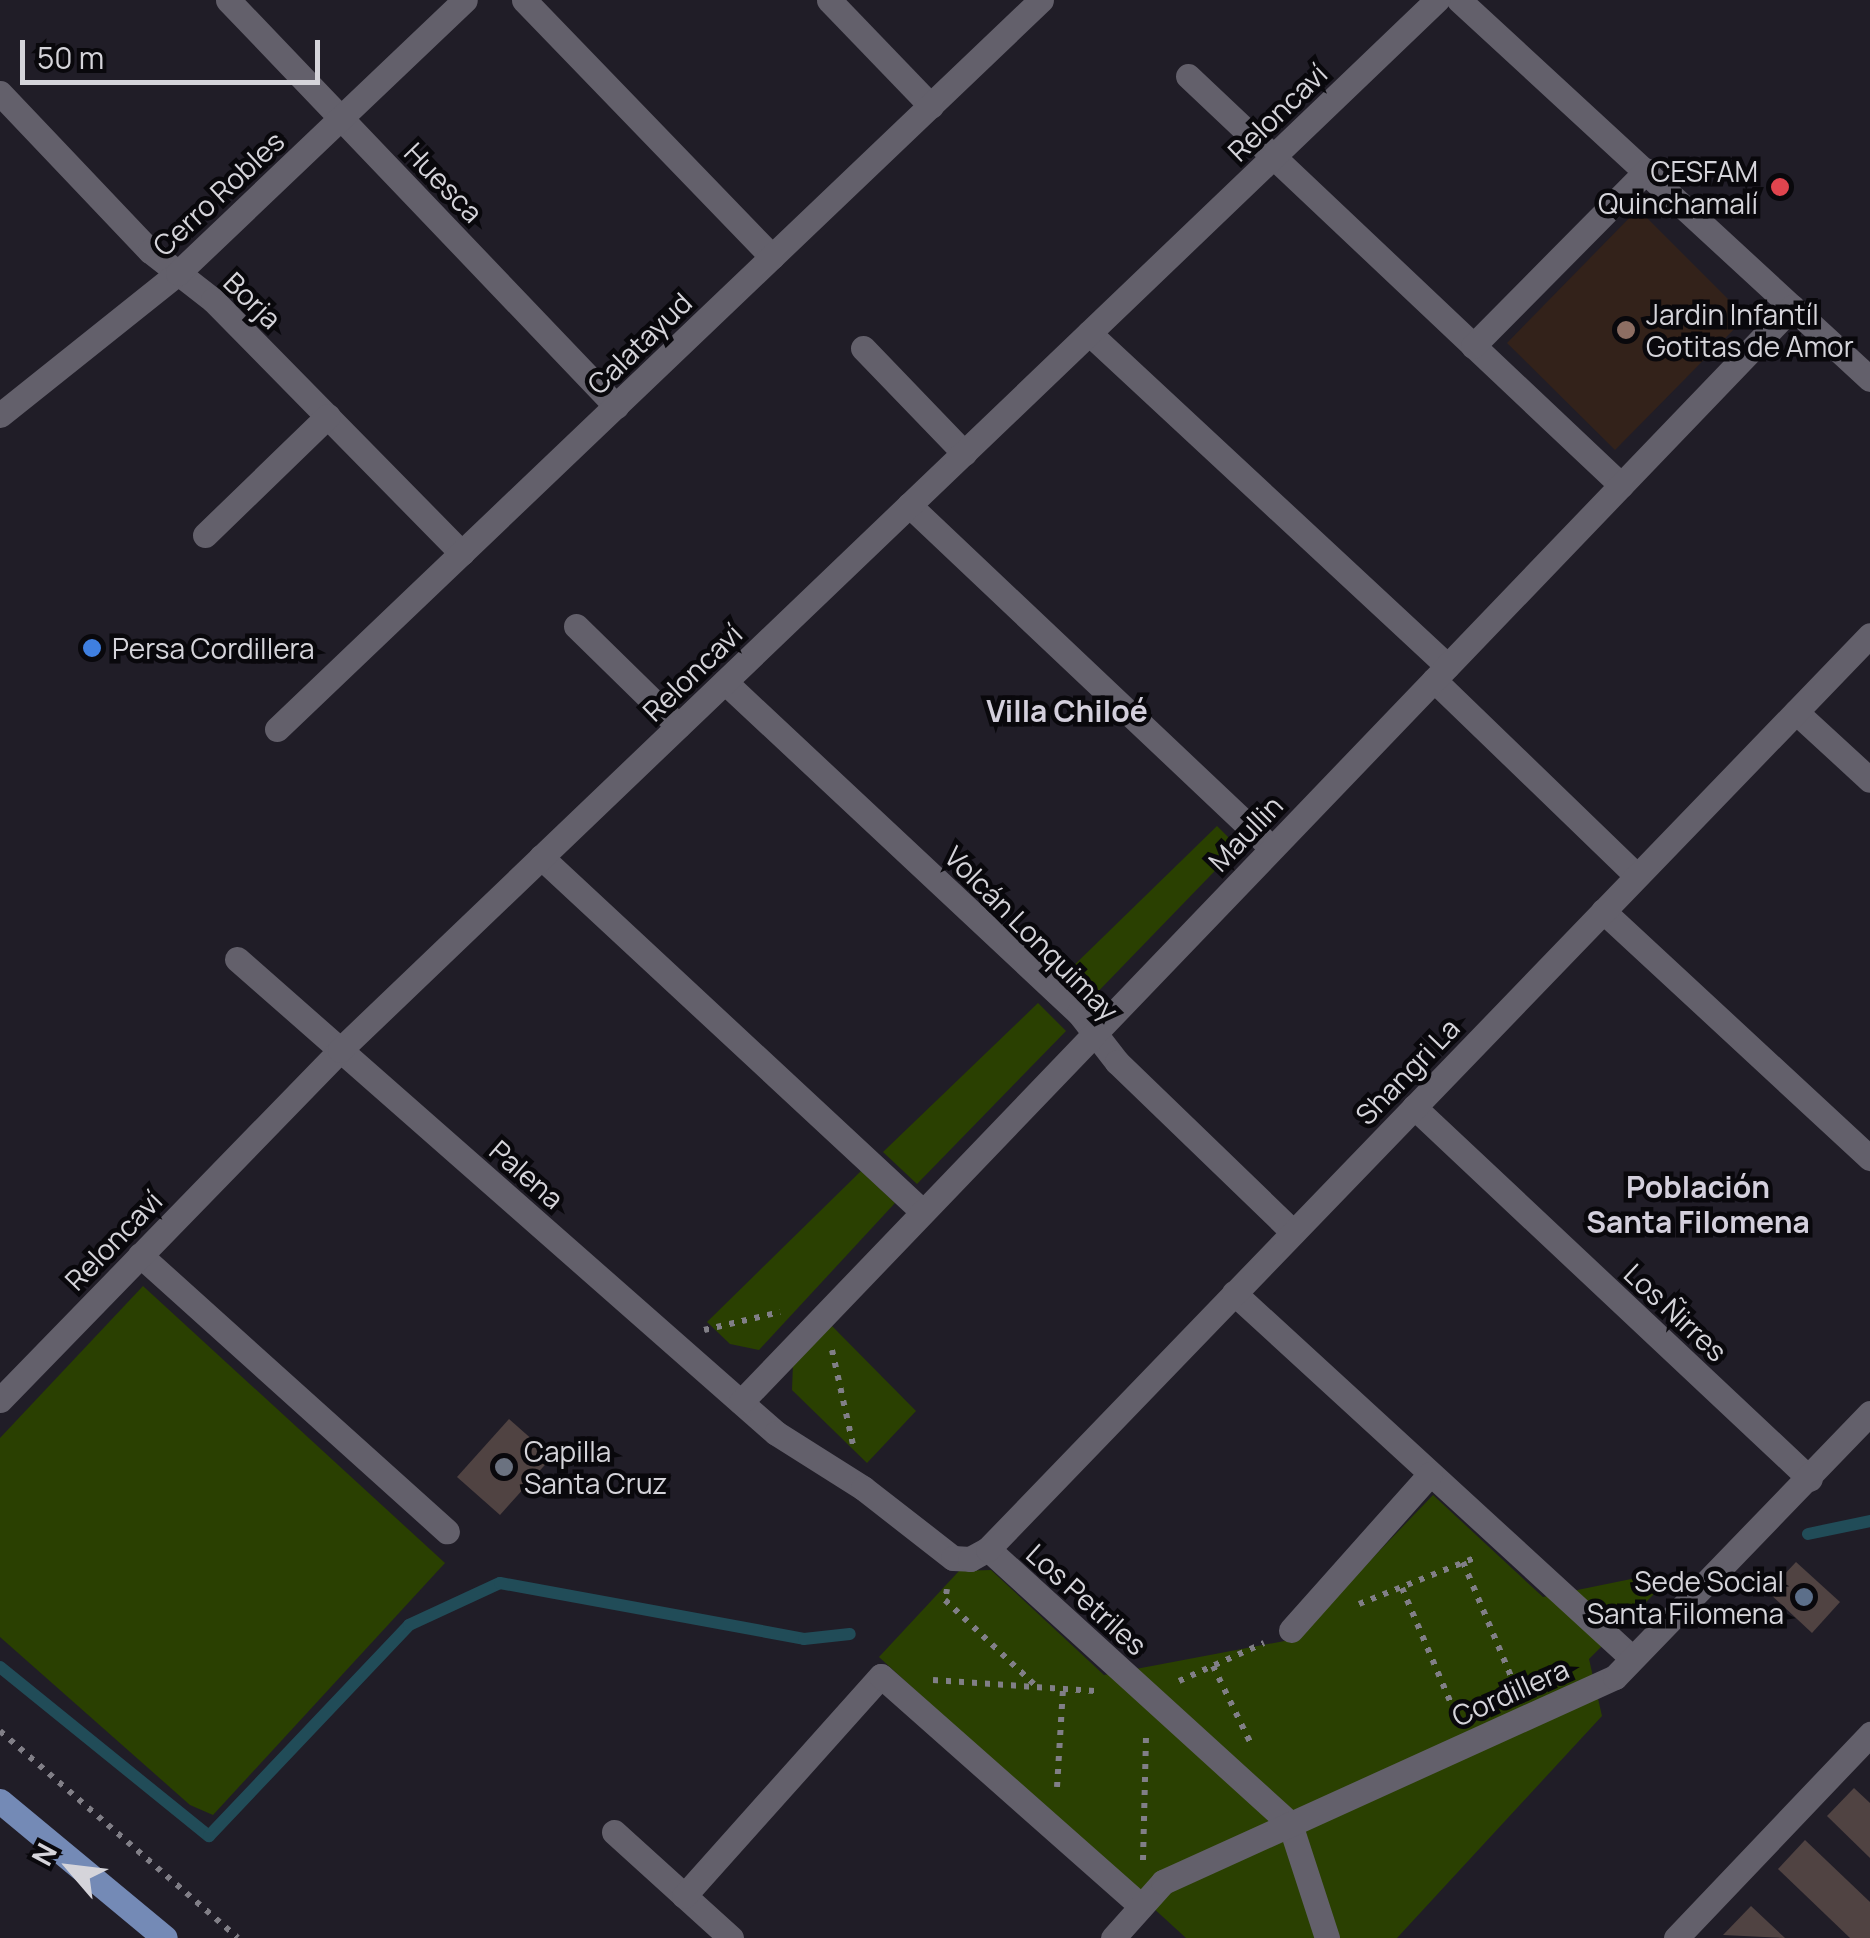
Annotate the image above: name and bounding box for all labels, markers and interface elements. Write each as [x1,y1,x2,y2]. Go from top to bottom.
scale bar [25,20,325,82]
text: 50 m [37,37,104,78]
street label: Reloncaví [1220,57,1334,167]
street label: Cerro Robles [146,124,290,262]
street label: Huesca [398,135,490,229]
place label: CESFAM Quinchamalí [1598,154,1758,220]
marker: CESFAM Quinchamalí [1767,174,1793,200]
street label: Borja [217,265,289,335]
street label: Calatayud [580,285,698,401]
place label: Jardin Infantíl Gotitas de Amor [1646,297,1854,363]
marker: Jardin Infantíl Gotitas de Amor [1615,319,1637,341]
street label: Reloncaví [635,617,749,727]
place label: Persa Cordillera [112,631,315,665]
marker: Persa Cordillera [81,637,103,659]
district label: Villa Chiloé [986,693,1148,729]
street label: Maullin [1201,788,1289,878]
street label: Volcán Lonquimay [938,839,1126,1027]
street label: Shangri La [1348,1011,1466,1131]
street label: Palena [483,1133,571,1215]
district label: Población Santa Filomena [1586,1169,1810,1240]
street label: Reloncaví [58,1183,168,1297]
street label: Los Ñirres [1618,1256,1734,1368]
place label: Capilla Santa Cruz [524,1434,667,1500]
marker: Capilla Santa Cruz [493,1456,515,1478]
street label: Los Petriles [1020,1536,1154,1662]
place label: Sede Social Santa Filomena [1587,1564,1784,1630]
marker: Sede Social Santa Filomena [1793,1586,1815,1608]
street label: Cordillera [1446,1651,1574,1733]
north arrow [20,1818,120,1918]
text: N [22,1836,65,1872]

